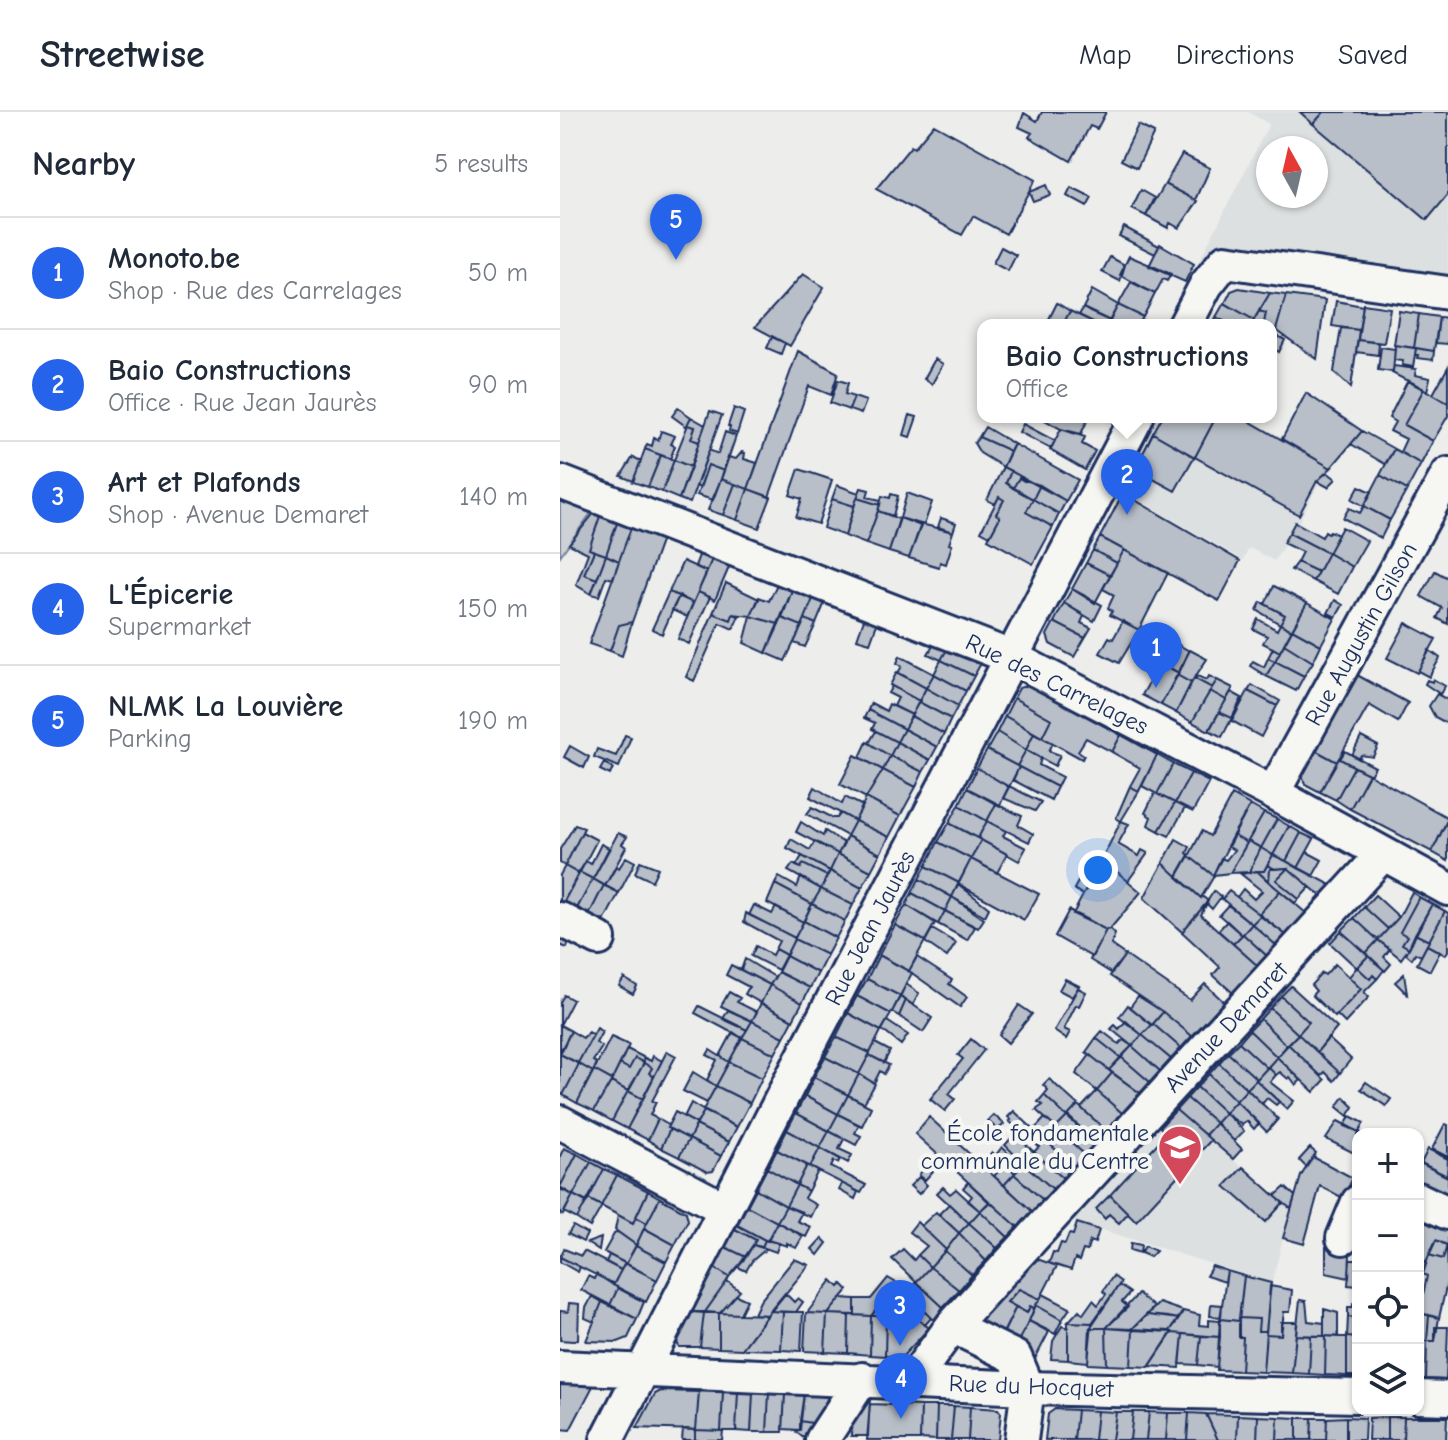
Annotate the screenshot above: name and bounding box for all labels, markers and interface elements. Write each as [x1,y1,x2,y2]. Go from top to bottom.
text: Streetwise [40,33,205,77]
text: Map [1079,39,1132,71]
text: Directions [1176,39,1294,71]
text: Saved [1338,39,1408,71]
north arrow [1256,136,1328,208]
text: Nearby [32,144,135,184]
text: 5 results [434,149,528,179]
pin: 5 [650,194,702,260]
text: Monoto.be [108,241,240,276]
text: 1 [53,258,63,288]
text: 50 m [468,258,528,288]
text: Shop · Rue des Carrelages [108,276,402,306]
popup [977,319,1277,423]
text: Baio Constructions [1006,339,1248,374]
text: Baio Constructions [108,353,351,388]
text: 2 [52,370,64,400]
text: 90 m [468,370,528,400]
text: Office [1006,374,1068,404]
text: Office · Rue Jean Jaurès [108,388,376,418]
pin: 2 [1101,449,1153,515]
text: Art et Plafonds [108,465,301,500]
text: 3 [52,482,64,512]
text: 140 m [459,482,528,512]
text: Shop · Avenue Demaret [108,500,368,530]
street label: Rue Augustin Gilson [1299,537,1423,731]
text: L'Épicerie [108,577,233,612]
text: 4 [52,594,64,624]
text: 150 m [458,594,528,624]
text: Supermarket [108,612,251,642]
pin: 1 [1130,622,1182,688]
street label: Rue des Carrelages [961,628,1153,740]
text: NLMK La Louvière [108,689,343,724]
text: 5 [51,706,65,736]
text: 190 m [458,706,528,736]
text: Parking [108,724,192,754]
street label: Rue Jean Jaurès [819,846,921,1010]
your location [1078,850,1118,890]
street label: Avenue Demaret [1158,955,1294,1098]
place label: École fondamentale communale du Centre [921,1119,1149,1175]
school or university icon: École fondamentale communale du Centre [1156,1123,1204,1186]
map controls [1352,1128,1424,1416]
button: + [1352,1128,1424,1200]
button: − [1352,1200,1424,1272]
button: locate [1352,1272,1424,1344]
pin: 3 [874,1280,926,1346]
button: layers [1352,1344,1424,1416]
pin: 4 [875,1353,927,1419]
street label: Rue du Hocquet [948,1369,1115,1403]

